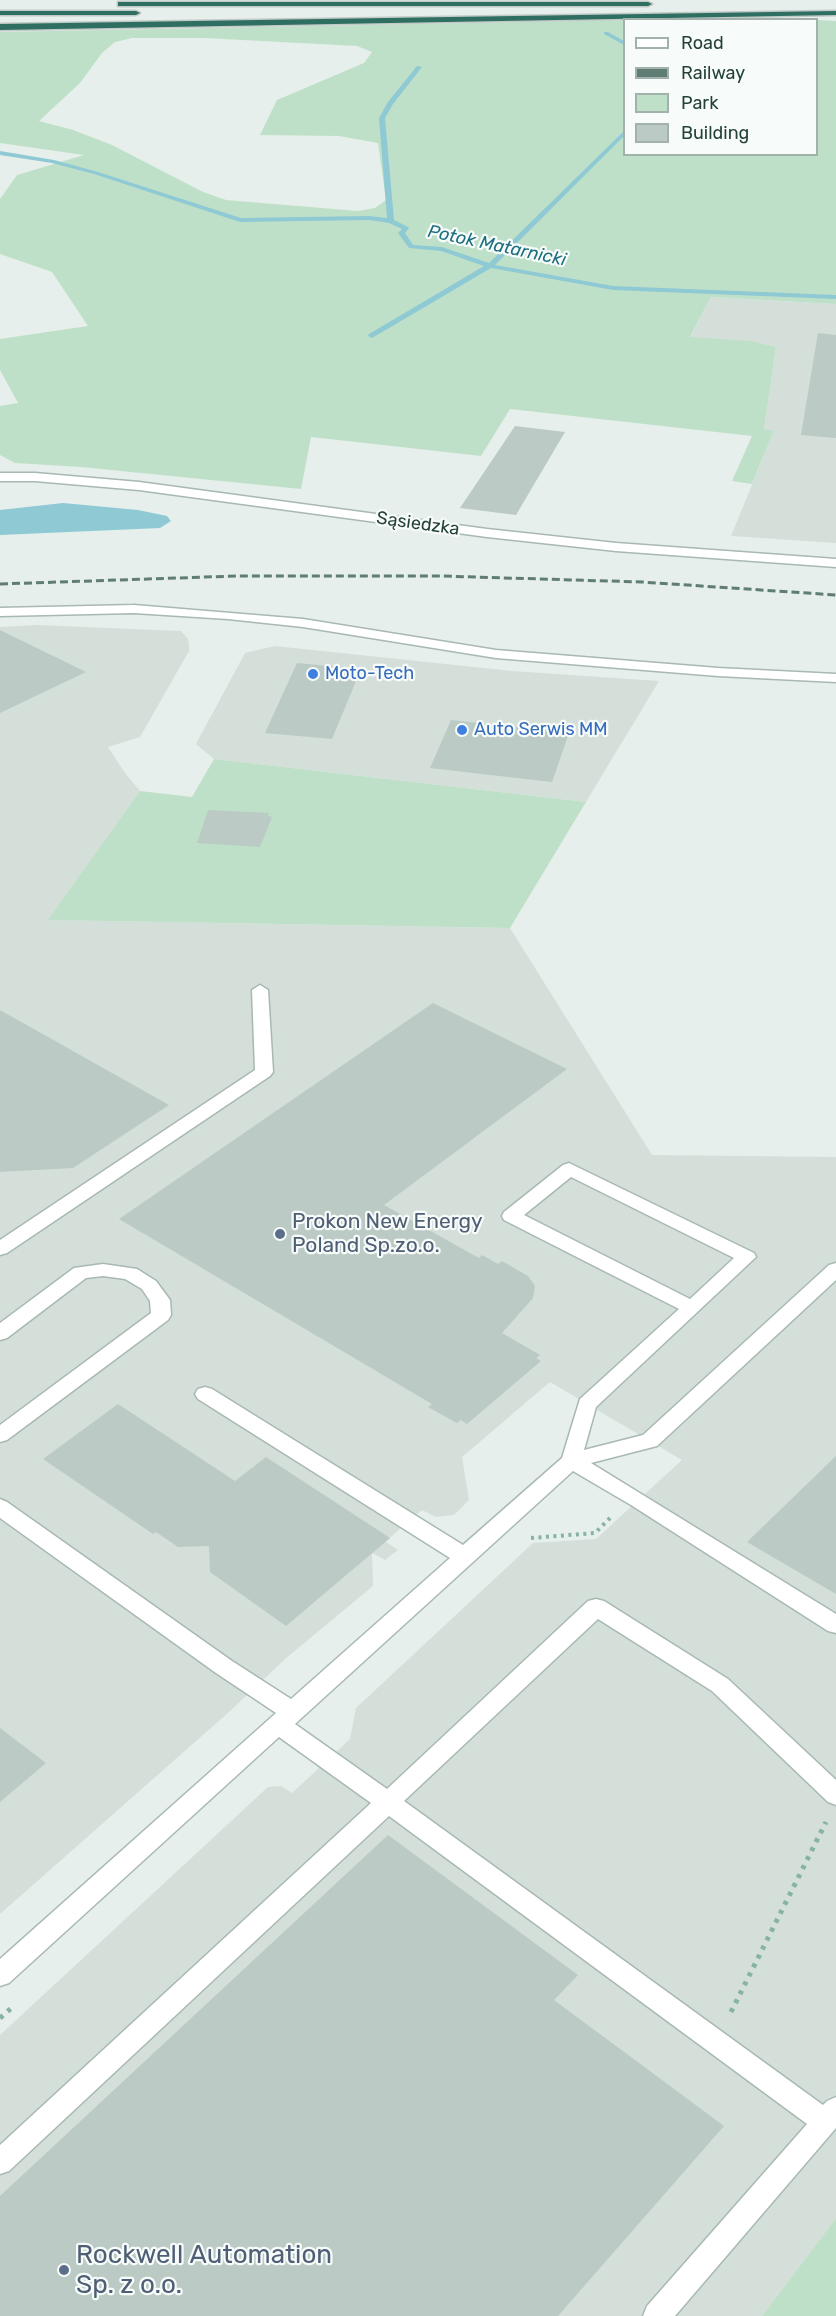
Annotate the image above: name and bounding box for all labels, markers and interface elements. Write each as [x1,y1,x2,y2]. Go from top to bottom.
legend [623,18,818,156]
text: Road [681,32,724,54]
text: Railway [681,62,745,84]
text: Park [681,92,718,114]
text: Building [681,122,749,144]
water label: Potok Matarnicki [426,221,568,271]
street label: Sąsiedzka [375,507,461,541]
place label: Moto-Tech [325,663,414,685]
marker: Moto-Tech [306,667,320,681]
place label: Auto Serwis MM [474,719,608,741]
marker: Auto Serwis MM [455,723,469,737]
place label: Prokon New Energy Poland Sp.zo.o. [292,1209,483,1259]
marker: Prokon New Energy Poland Sp.zo.o. [273,1227,287,1241]
place label: Rockwell Automation Sp. z o.o. [76,2239,332,2300]
marker: Rockwell Automation Sp. z o.o. [57,2263,71,2277]

